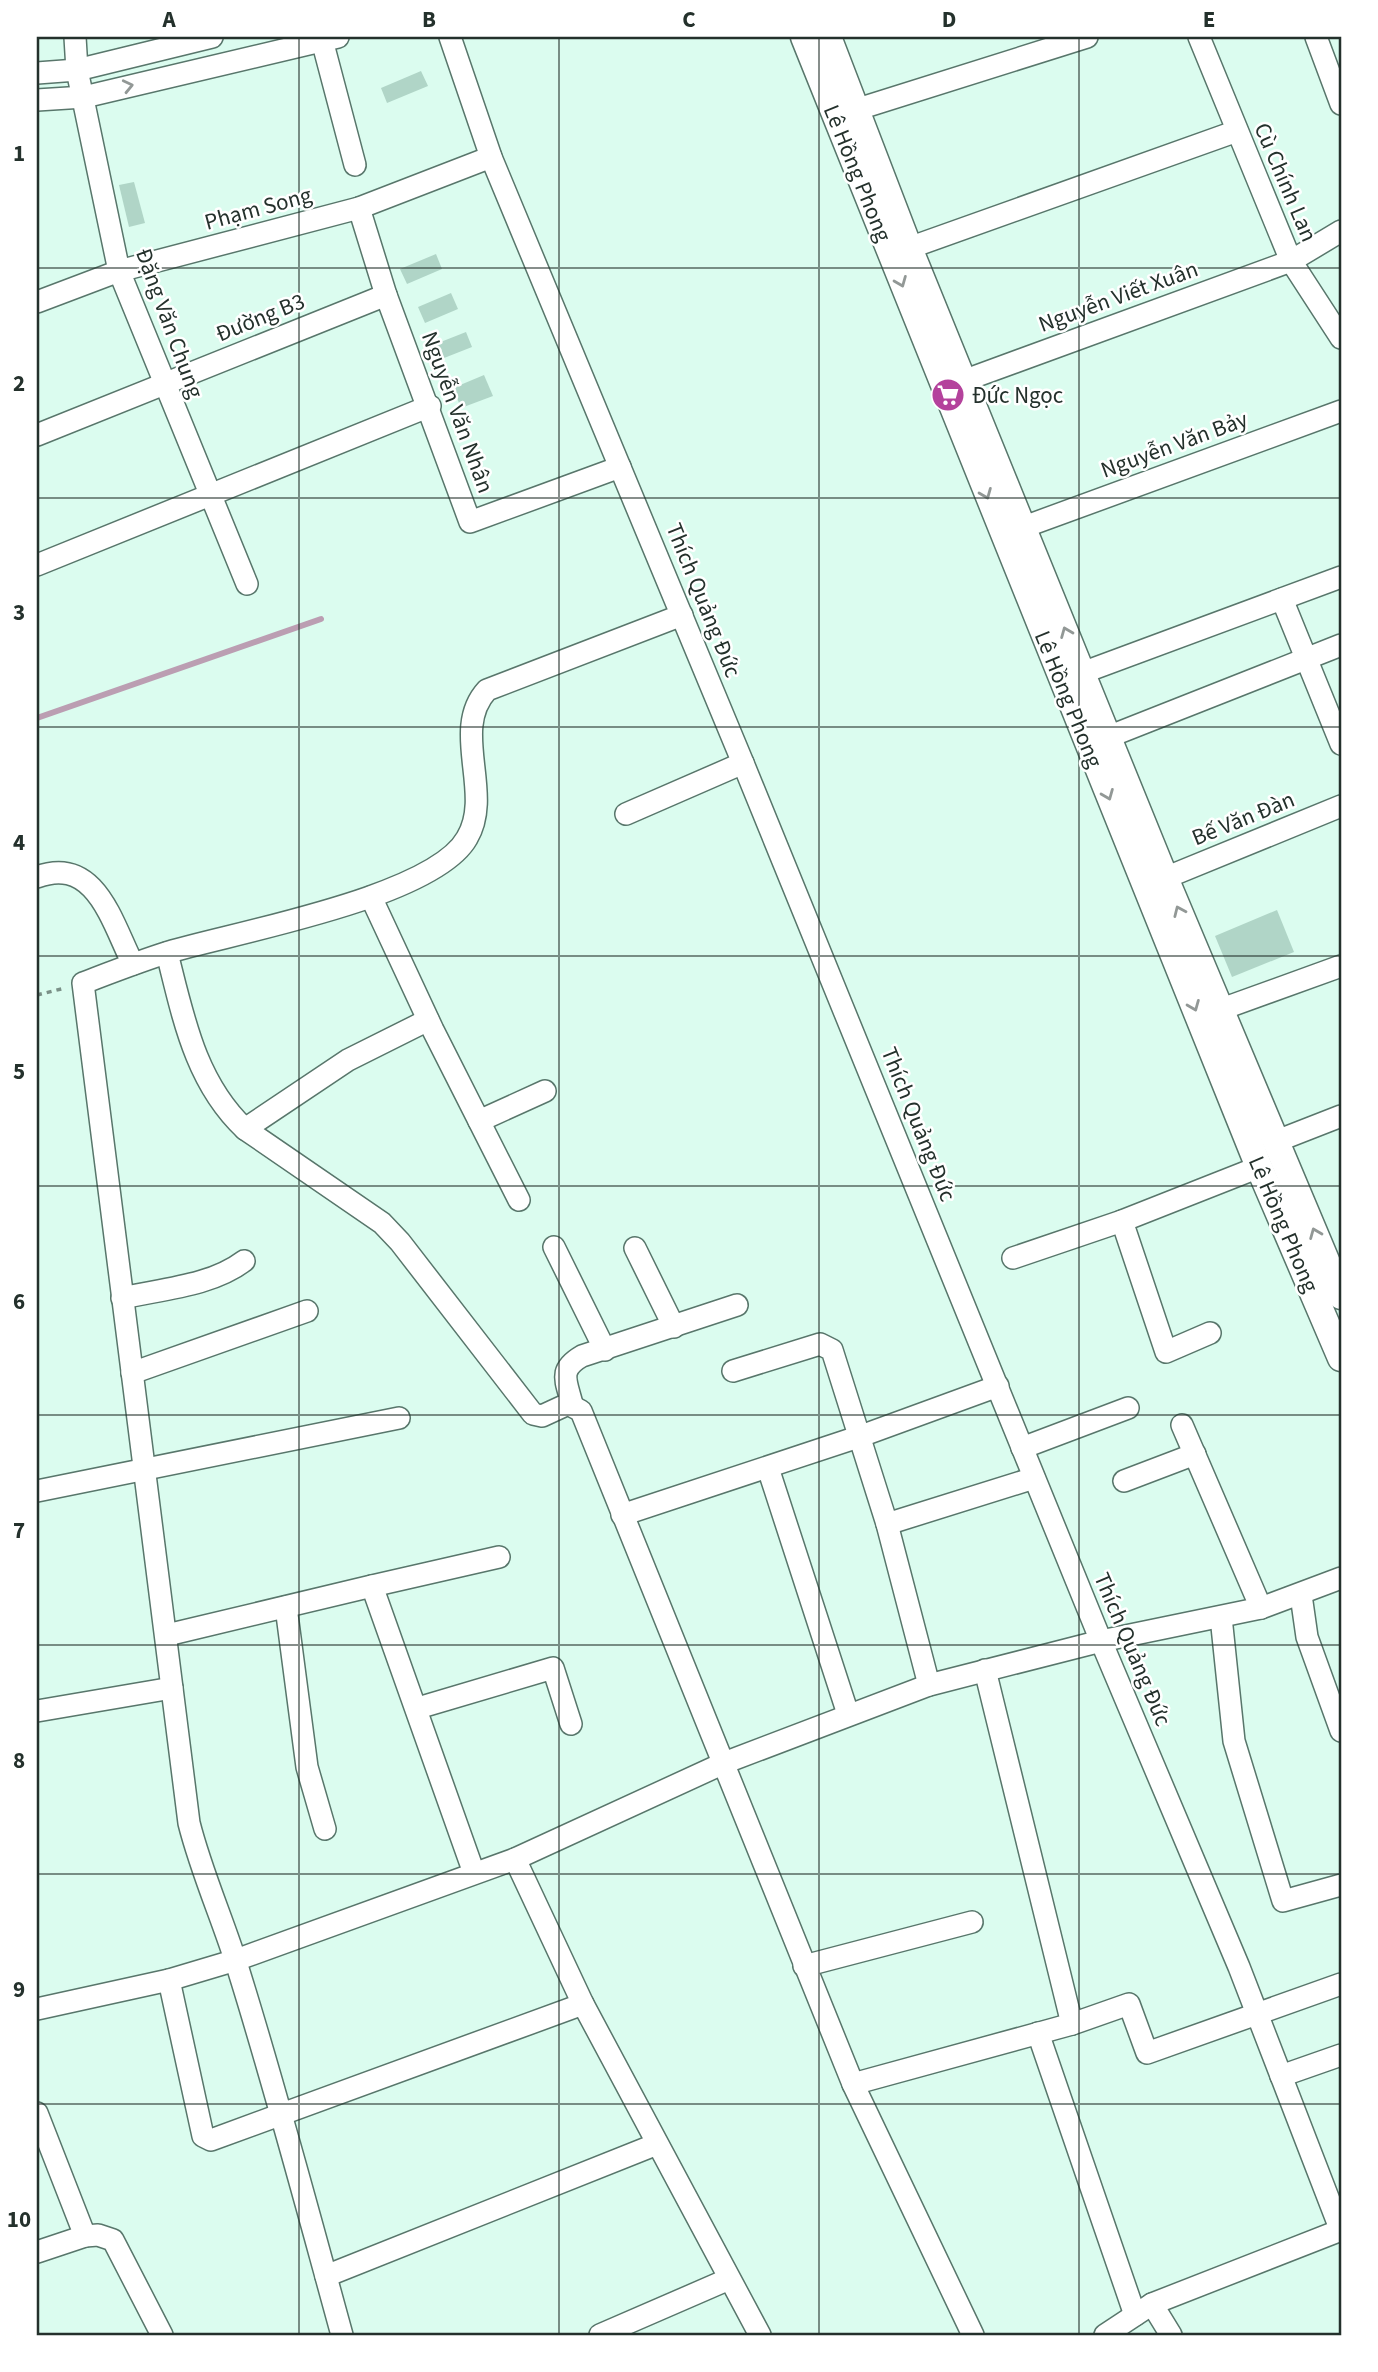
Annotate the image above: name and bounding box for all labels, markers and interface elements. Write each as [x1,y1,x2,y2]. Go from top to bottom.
text: A [161,3,176,36]
text: B [422,3,436,36]
text: C [682,3,696,36]
text: D [942,3,956,36]
text: E [1203,3,1215,36]
one-way arrow [122,80,134,94]
street label: Lê Hồng Phong [815,100,900,247]
street label: Cù Chính Lan [1246,118,1325,247]
text: 1 [13,137,25,170]
street label: Phạm Song [201,178,316,239]
street label: Đặng Văn Chung [127,244,212,403]
street label: Nguyễn Viết Xuân [1034,252,1203,341]
one-way arrow [892,276,906,288]
street label: Đường B3 [211,285,310,350]
street label: Nguyễn Văn Nhân [413,327,502,498]
text: 2 [13,367,25,400]
supermarket icon: Đức Ngọc [929,376,967,414]
place label: Đức Ngọc [972,379,1063,412]
street label: Nguyễn Văn Bảy [1096,403,1252,486]
one-way arrow [977,487,991,499]
street label: Thích Quảng Đức [658,518,750,682]
text: 3 [13,596,25,629]
street label: Lê Hồng Phong [1026,626,1111,773]
one-way arrow [1060,626,1074,638]
street label: Bế Văn Đàn [1187,783,1300,854]
one-way arrow [1100,788,1114,800]
text: 4 [13,826,25,859]
one-way arrow [1173,905,1187,918]
one-way arrow [1186,999,1200,1011]
street label: Thích Quảng Đức [873,1042,965,1206]
text: 5 [13,1055,25,1088]
street label: Lê Hồng Phong [1240,1151,1327,1298]
one-way arrow [1309,1228,1323,1240]
text: 6 [13,1285,25,1318]
text: 7 [13,1514,25,1547]
street label: Thích Quảng Đức [1085,1567,1180,1731]
text: 8 [13,1744,25,1777]
text: 9 [13,1973,25,2006]
text: 10 [7,2203,31,2236]

